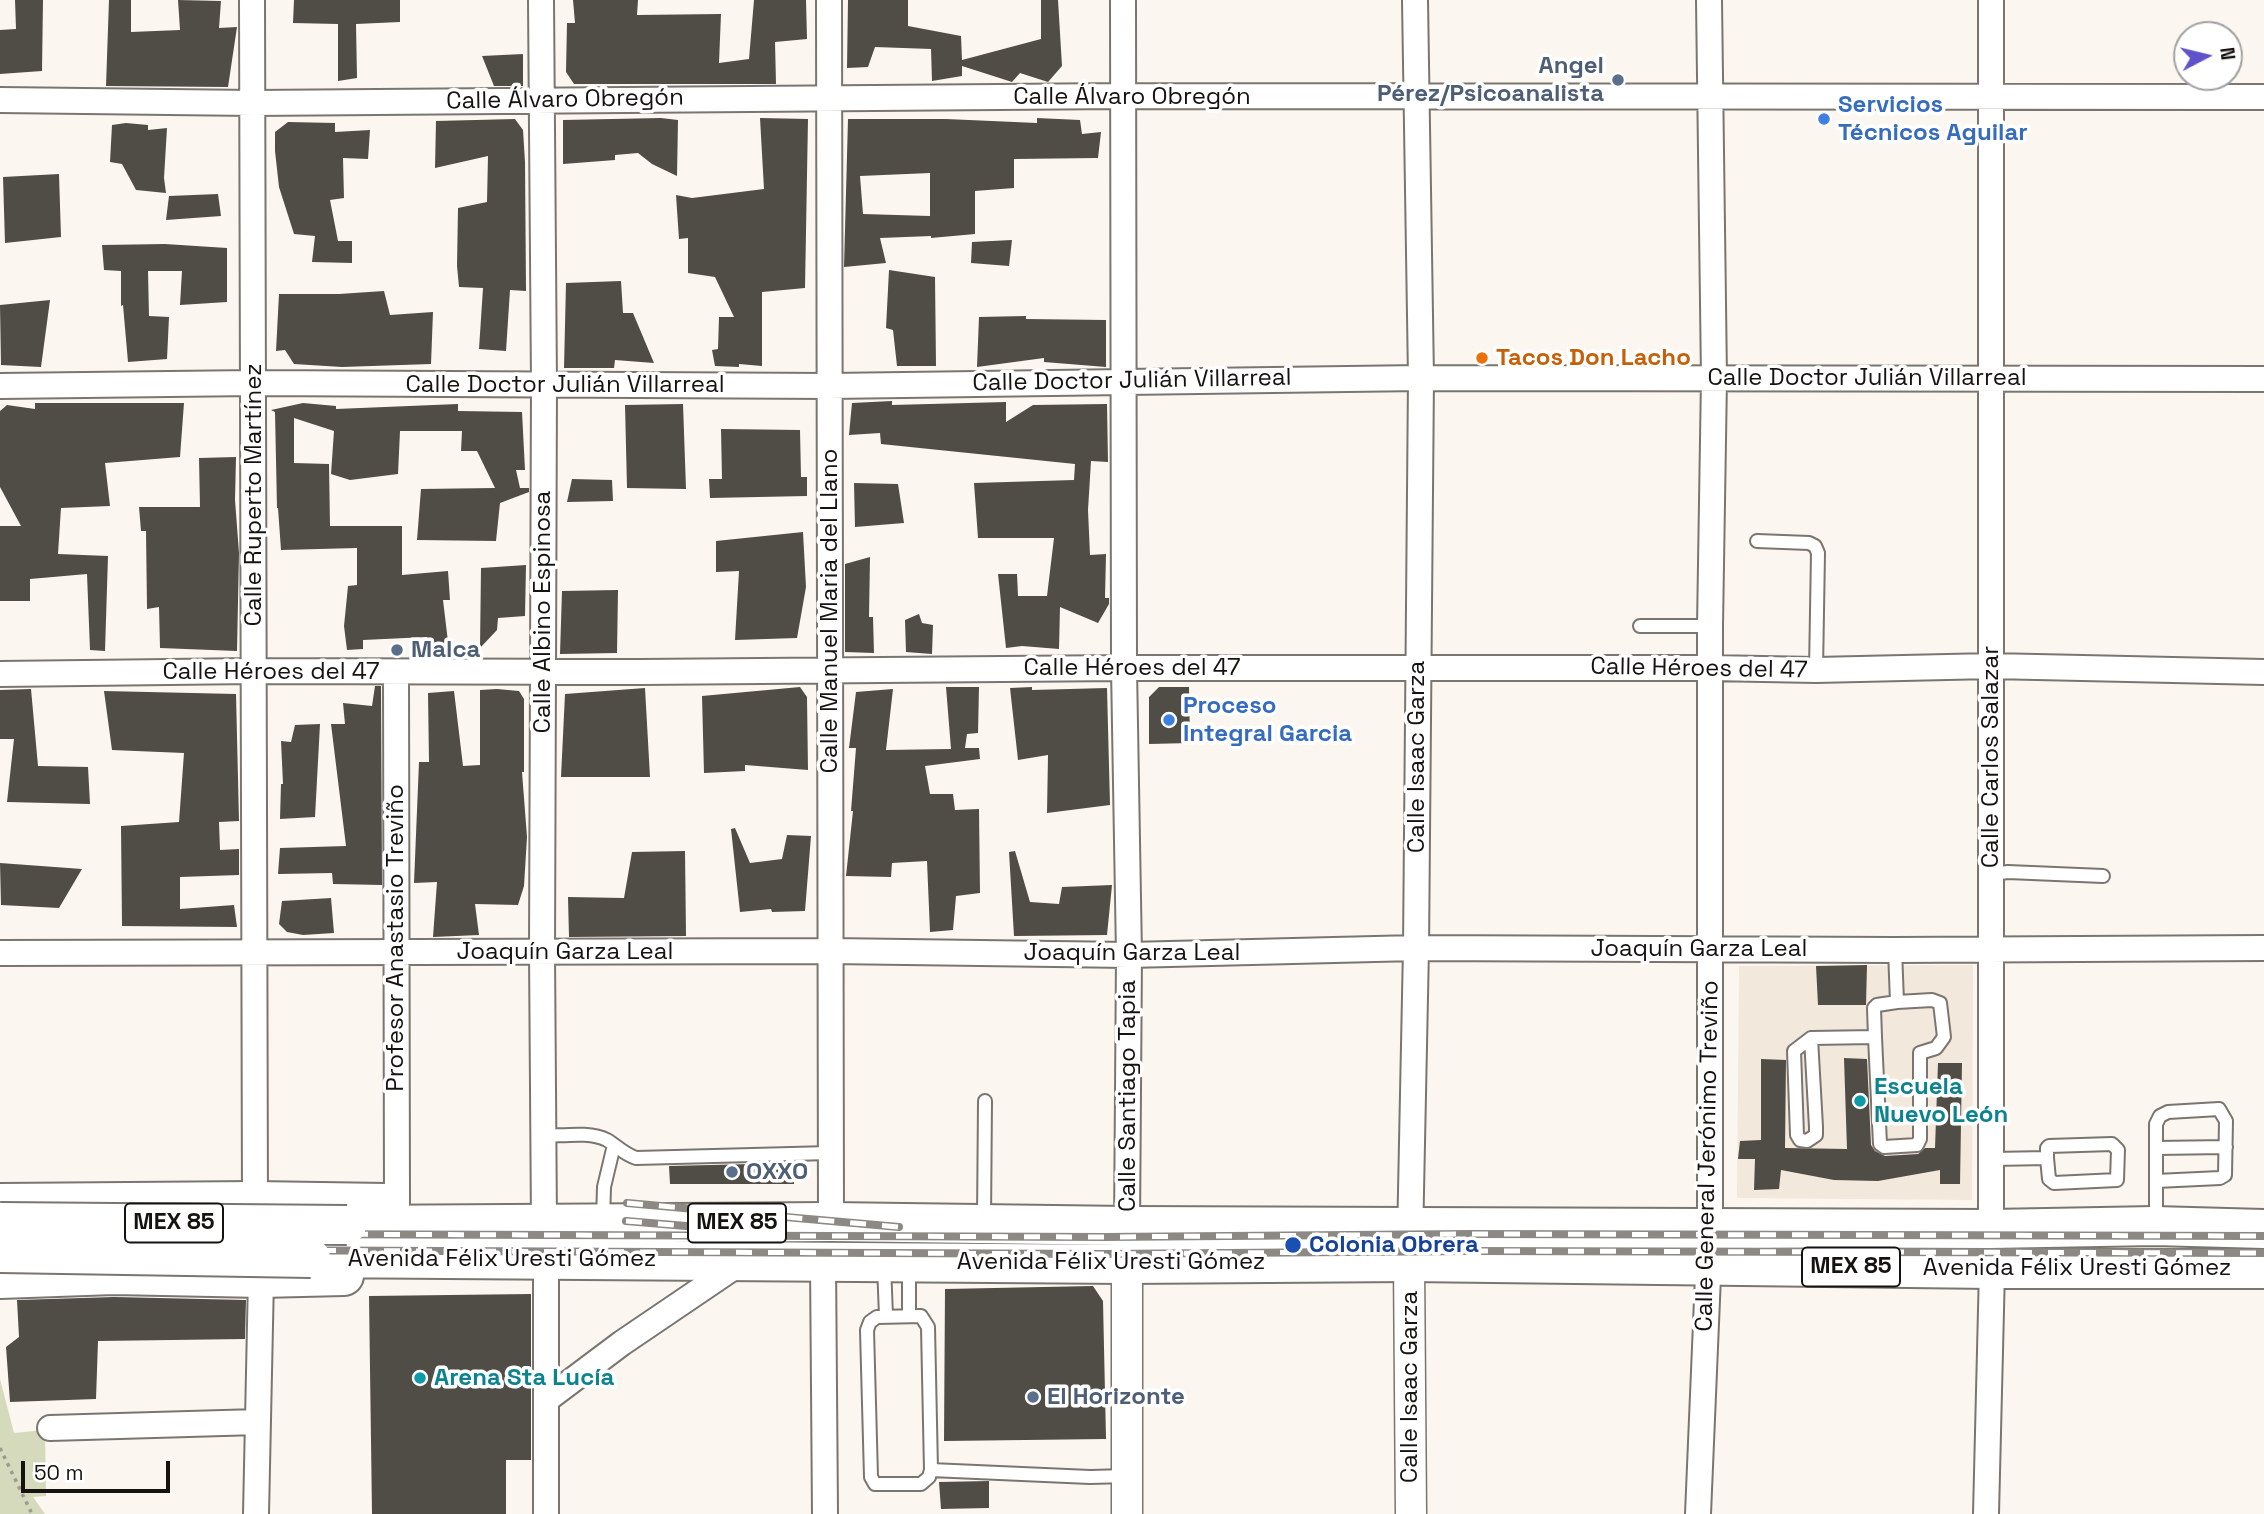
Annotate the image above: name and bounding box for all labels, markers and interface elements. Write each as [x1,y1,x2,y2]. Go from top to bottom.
north arrow [2173,21,2243,91]
text: N [2214,46,2241,61]
place label: Angel Pérez/Psicoanalista [1377,52,1604,108]
marker: Angel Pérez/Psicoanalista [1610,72,1626,88]
street label: Calle Álvaro Obregón [1013,83,1251,111]
street label: Calle Álvaro Obregón [446,84,684,116]
place label: Servicios Técnicos Aguilar [1838,91,2028,147]
marker: Servicios Técnicos Aguilar [1816,111,1832,127]
place label: Tacos Don Lacho [1496,344,1691,372]
marker: Tacos Don Lacho [1474,350,1490,366]
street label: Calle Ruperto Martínez [240,363,268,627]
street label: Calle Doctor Julián Villarreal [972,364,1292,398]
street label: Calle Doctor Julián Villarreal [1707,364,2027,392]
street label: Calle Doctor Julián Villarreal [405,371,725,399]
street label: Calle Manuel Maria del Llano [816,449,844,773]
street label: Calle Albino Espinosa [529,491,557,733]
place label: Malca [411,636,480,664]
marker: Malca [389,642,405,658]
street label: Calle Carlos Salazar [1977,646,2005,868]
street label: Calle Héroes del 47 [1590,653,1808,685]
street label: Calle Héroes del 47 [1023,654,1241,682]
street label: Calle Héroes del 47 [162,658,380,686]
street label: Calle Isaac Garza [1403,661,1431,853]
place label: Proceso Integral Garcia [1183,692,1352,748]
marker: Proceso Integral Garcia [1161,712,1177,728]
street label: Profesor Anastasio Treviño [382,784,410,1092]
street label: Joaquín Garza Leal [1591,935,1807,963]
street label: Joaquín Garza Leal [457,938,673,966]
street label: Joaquín Garza Leal [1024,939,1240,967]
street label: Calle Santiago Tapia [1114,980,1142,1212]
street label: Calle General Jerónimo Treviño [1691,980,1725,1332]
place label: Escuela Nuevo León [1874,1073,2008,1129]
marker: Escuela Nuevo León [1852,1093,1868,1109]
place label: OXXO [746,1158,808,1186]
marker: OXXO [724,1164,740,1180]
road number: MEX 85 [125,1204,223,1242]
road number: MEX 85 [688,1204,786,1242]
place label: Colonia Obrera [1309,1231,1479,1259]
marker: Colonia Obrera [1283,1235,1303,1255]
street label: Avenida Félix Uresti Gómez [348,1245,656,1273]
street label: Avenida Félix Uresti Gómez [957,1248,1265,1276]
road number: MEX 85 [1802,1248,1900,1286]
street label: Avenida Félix Uresti Gómez [1923,1254,2231,1282]
street label: Calle Isaac Garza [1396,1291,1424,1483]
place label: Arena Sta Lucía [434,1364,614,1392]
marker: Arena Sta Lucía [412,1370,428,1386]
place label: El Horizonte [1047,1383,1185,1411]
marker: El Horizonte [1025,1389,1041,1405]
scale bar [24,1448,173,1492]
text: 50 m [34,1459,84,1486]

